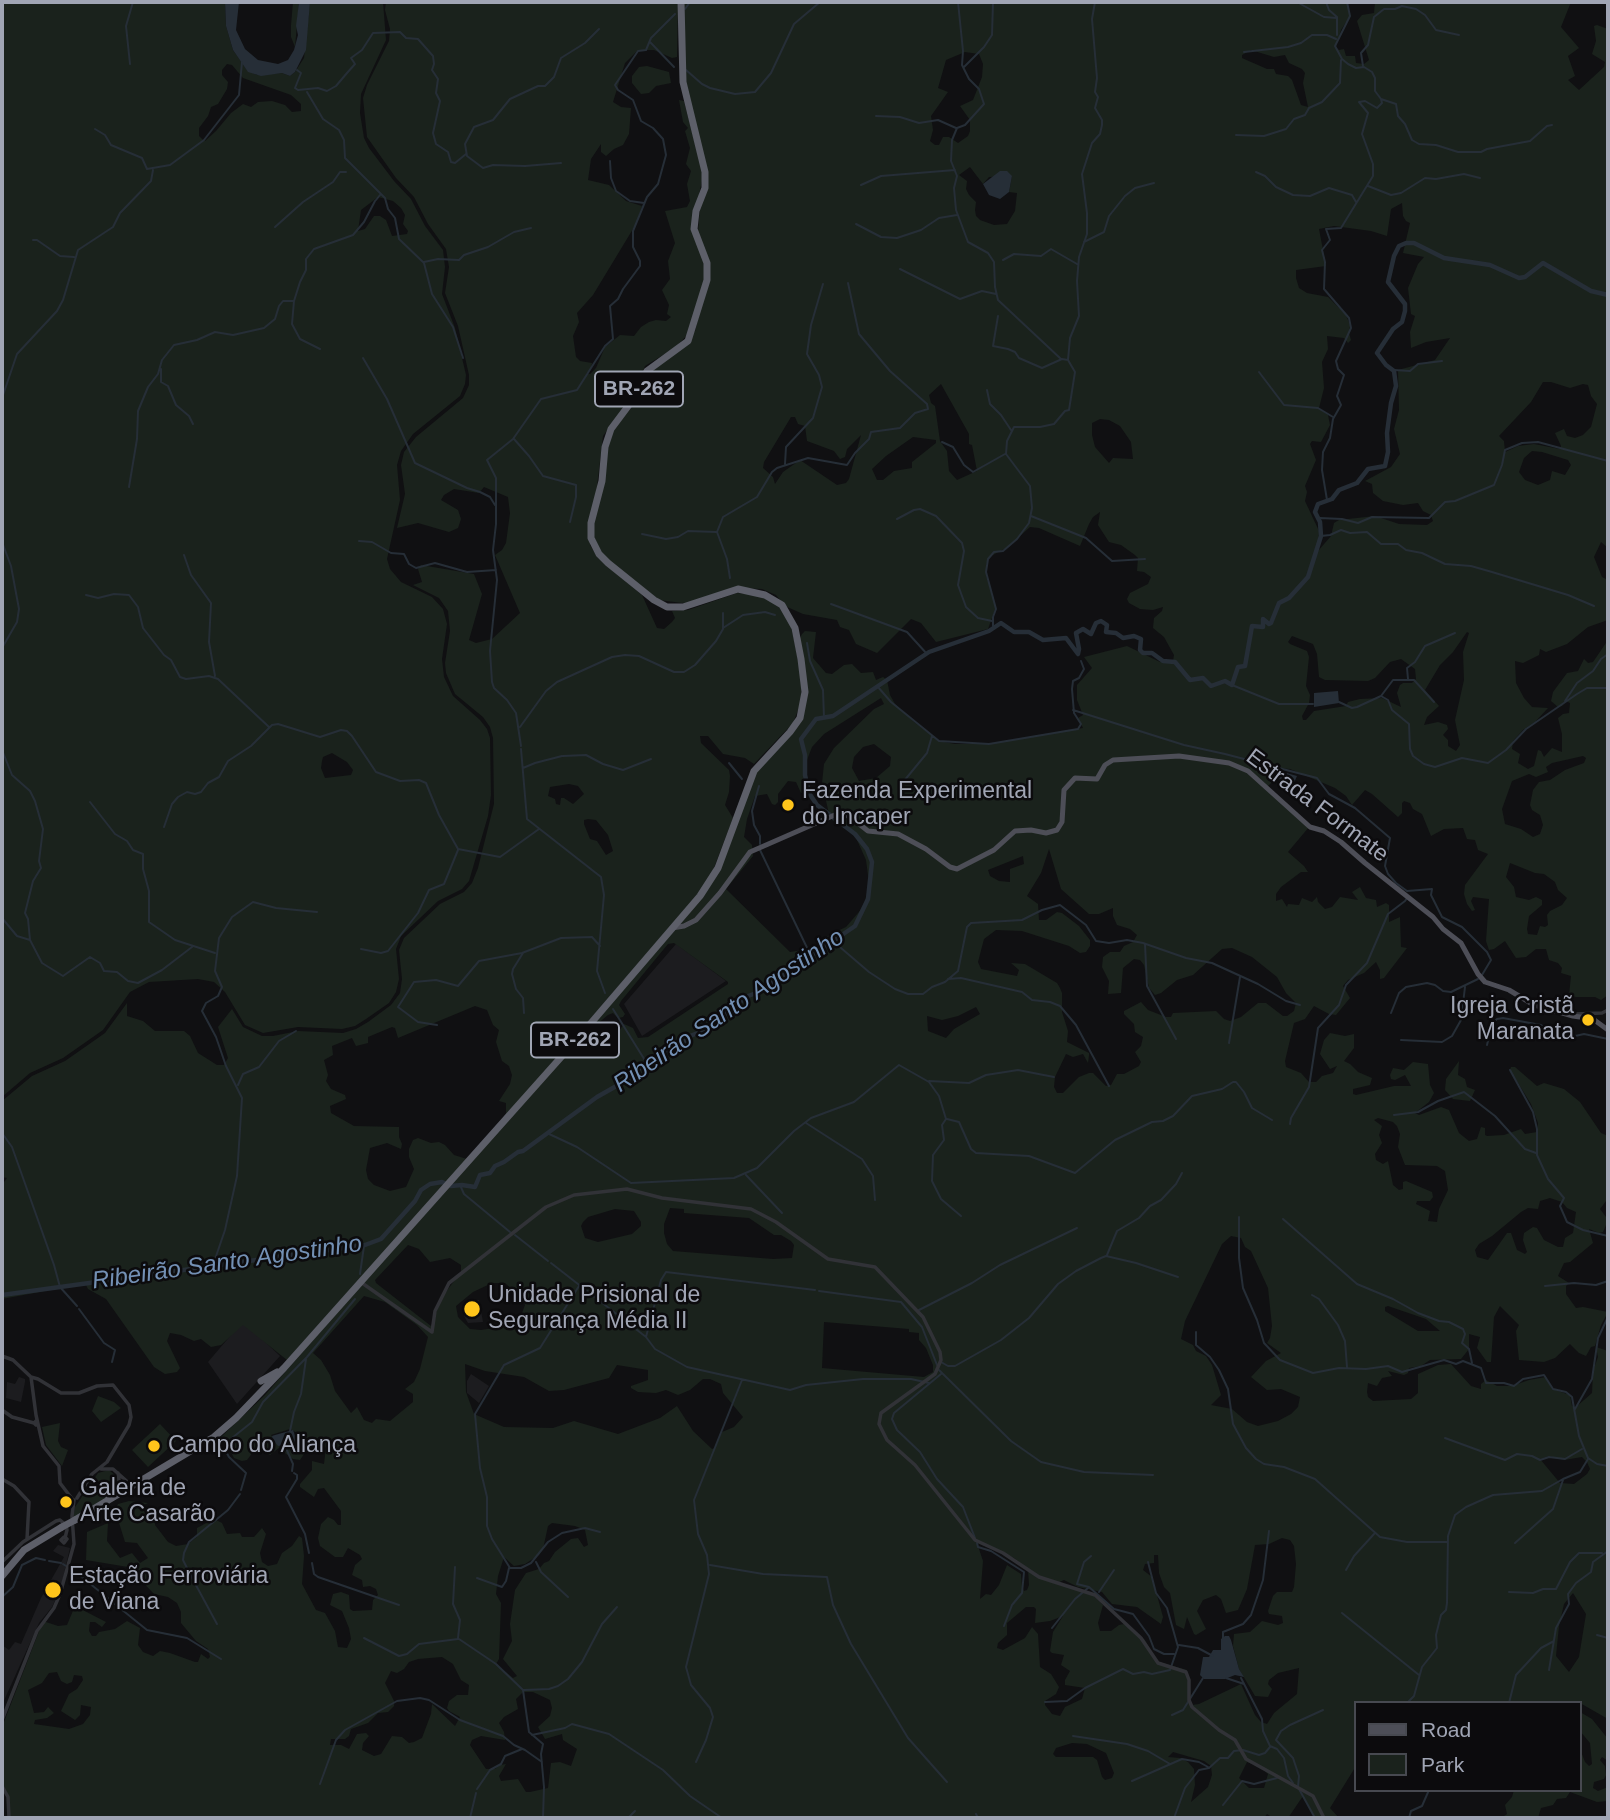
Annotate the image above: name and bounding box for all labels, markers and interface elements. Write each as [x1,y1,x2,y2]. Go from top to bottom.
road number: BR-262 [595,372,683,406]
street label: Estrada Formate [1240,743,1394,869]
place label: Fazenda Experimental do Incaper [802,778,1032,832]
marker: Fazenda Experimental do Incaper [780,797,796,813]
water label: Ribeirão Santo Agostinho [608,923,850,1099]
place label: Igreja Cristã Maranata [1450,993,1574,1047]
marker: Igreja Cristã Maranata [1580,1012,1596,1028]
road number: BR-262 [531,1023,619,1058]
water label: Ribeirão Santo Agostinho [90,1230,364,1296]
place label: Unidade Prisional de Segurança Média II [488,1282,700,1336]
marker: Unidade Prisional de Segurança Média II [462,1299,482,1319]
place label: Campo do Aliança [168,1432,356,1460]
marker: Campo do Aliança [146,1438,162,1454]
place label: Galeria de Arte Casarão [80,1475,216,1529]
marker: Galeria de Arte Casarão [58,1494,74,1510]
place label: Estação Ferroviária de Viana [69,1563,268,1617]
marker: Estação Ferroviária de Viana [43,1580,63,1600]
legend [1354,1701,1582,1792]
text: Road [1421,1718,1471,1741]
text: Park [1421,1753,1464,1776]

